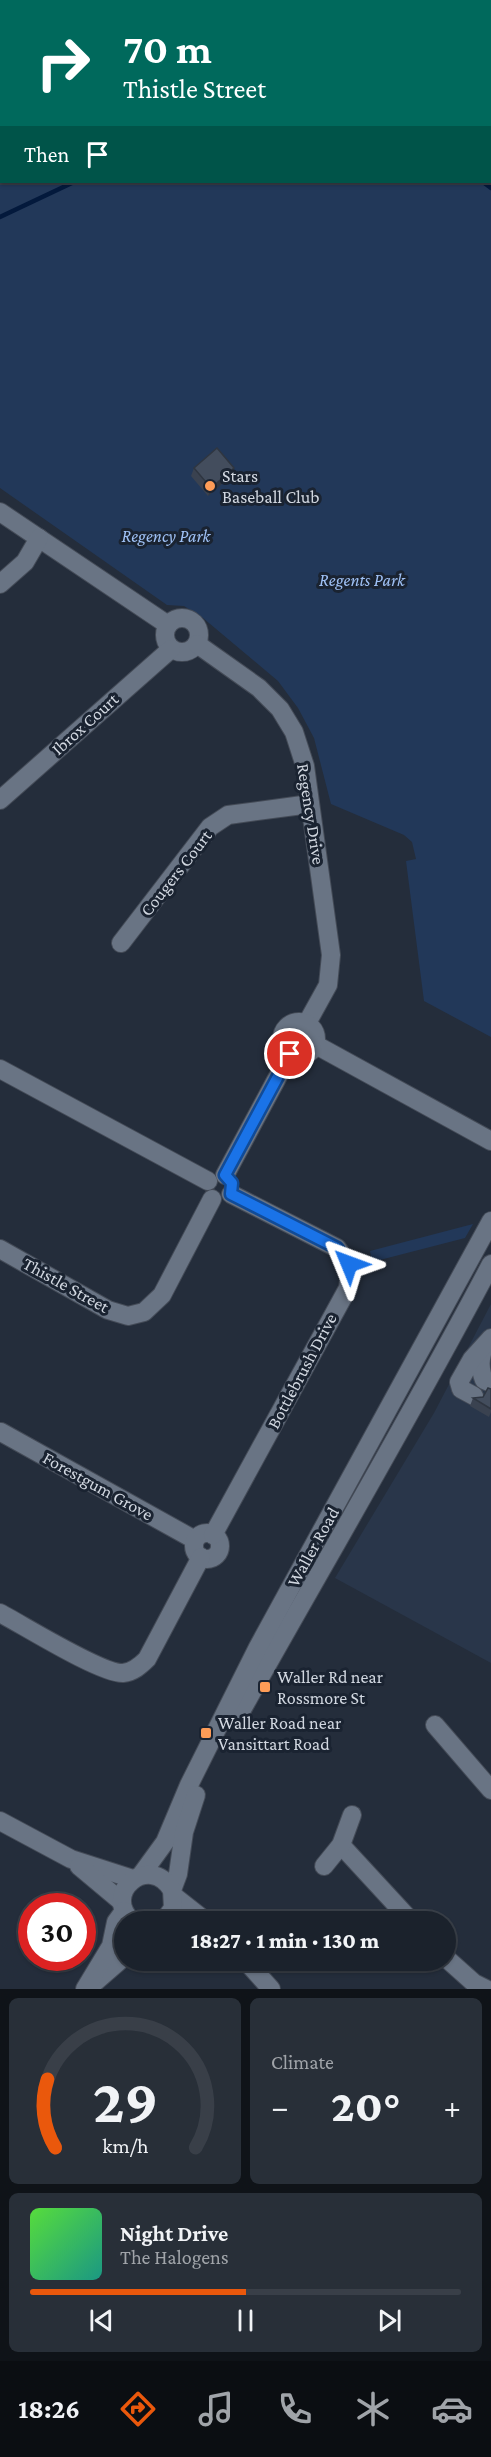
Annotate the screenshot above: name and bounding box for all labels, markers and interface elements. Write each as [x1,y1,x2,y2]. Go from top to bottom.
icon: right [24,24,102,102]
text: 70 m [123,25,212,72]
text: Thistle Street [123,74,266,104]
icon: arrive [81,138,114,171]
text: Then [24,142,69,167]
place label: Stars Baseball Club [222,466,320,507]
marker: Stars Baseball Club [203,479,217,493]
park label: Regency Park [122,526,212,546]
park label: Regents Park [319,570,406,590]
street label: Ibrox Court [48,688,123,759]
street label: Regency Drive [293,762,329,866]
street label: Cougers Court [136,825,216,920]
pin [264,1028,315,1079]
icon: arrive [273,1037,306,1070]
position arrow [317,1232,381,1296]
street label: Thistle Street [19,1253,113,1317]
street label: Bottlebrush Drive [263,1310,341,1432]
street label: Forestgum Grove [40,1448,157,1525]
street label: Waller Road [283,1503,343,1590]
place label: Waller Rd near Rossmore St [277,1667,384,1708]
marker: Waller Rd near Rossmore St [258,1680,272,1694]
place label: Waller Road near Vansittart Road [218,1713,342,1754]
marker: Waller Road near Vansittart Road [199,1726,213,1740]
speed limit sign: 30 [18,1893,96,1971]
text: 18:27 · 1 min · 130 m [191,1928,379,1953]
text: Climate [271,2051,334,2073]
text: 29 [92,2066,158,2135]
text: 20° [331,2081,401,2131]
text: − [271,2088,288,2125]
text: + [444,2088,461,2125]
text: km/h [102,2134,149,2158]
text: Night Drive [120,2221,228,2246]
text: The Halogens [120,2246,229,2268]
icon: previous [85,2304,118,2337]
icon: pause [229,2304,262,2337]
icon: next [373,2304,406,2337]
icon: directions [117,2388,159,2430]
icon: music [195,2388,237,2430]
icon: phone [274,2388,316,2430]
icon: climate [352,2388,394,2430]
icon: car [431,2388,473,2430]
text: 18:26 [18,2394,80,2424]

